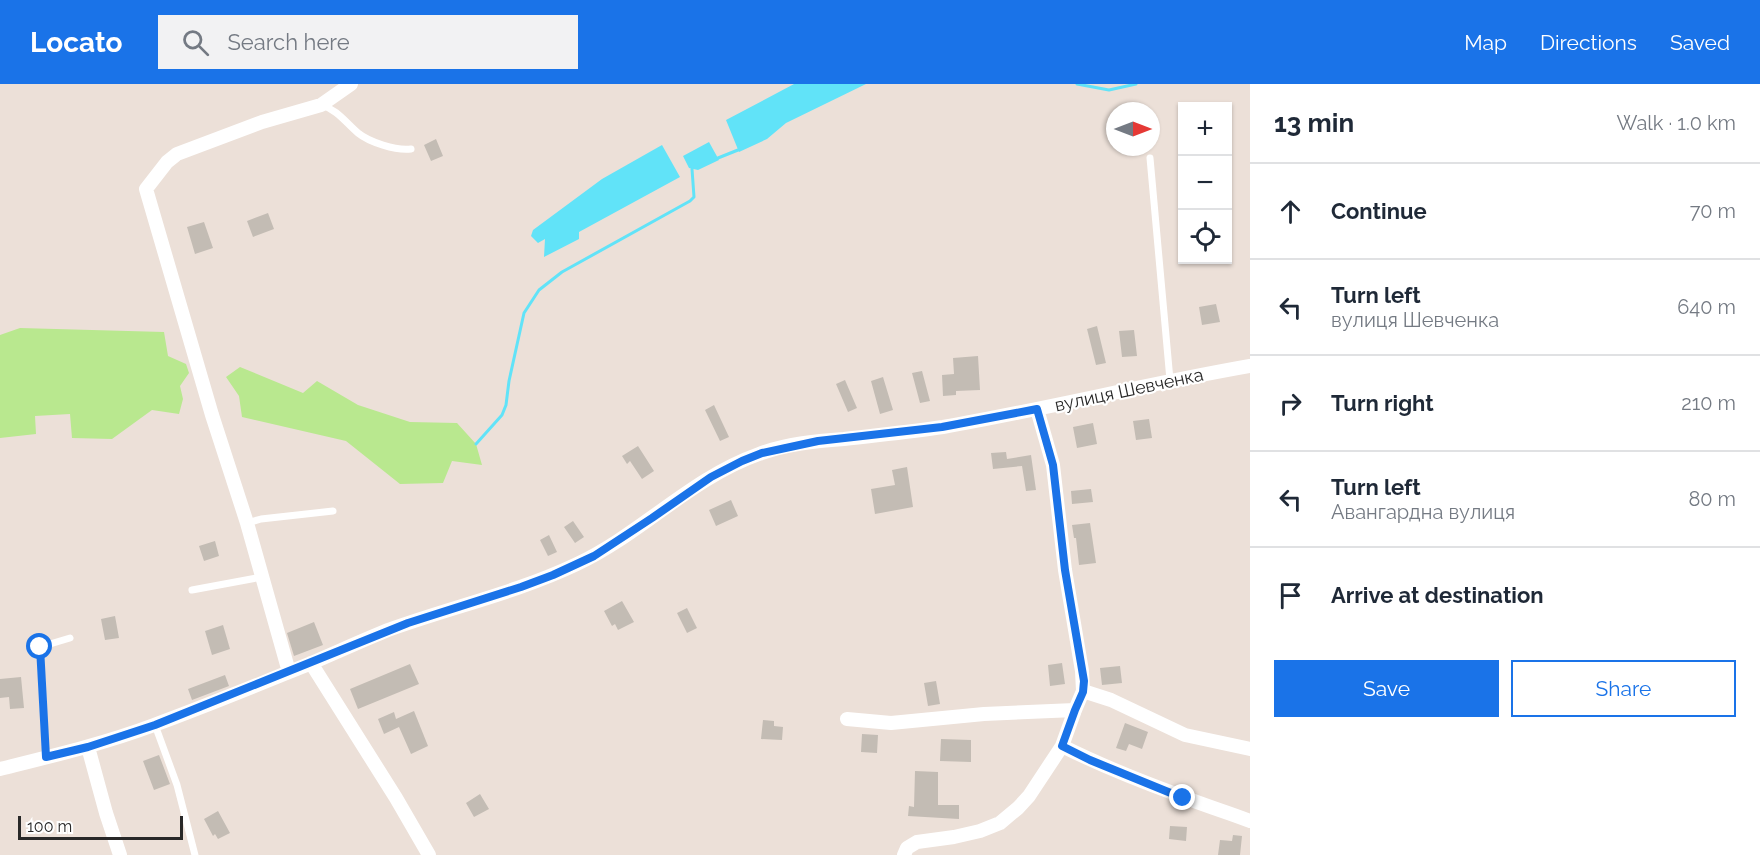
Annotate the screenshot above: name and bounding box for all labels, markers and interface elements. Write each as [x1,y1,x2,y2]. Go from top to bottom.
search box [158,15,578,69]
text: Locato [30,26,122,59]
icon: search [179,26,212,59]
text: Search here [227,29,350,55]
text: Map [1464,30,1507,55]
text: Directions [1540,30,1637,55]
text: Saved [1670,30,1730,55]
north arrow [1106,102,1160,156]
map controls [1178,102,1232,264]
button: + [1178,102,1232,156]
text: 13 min [1274,108,1354,138]
text: Walk · 1.0 km [1617,111,1736,135]
button: − [1178,156,1232,210]
icon: ahead [1274,195,1307,228]
text: Continue [1331,198,1427,224]
text: 70 m [1690,199,1736,223]
button: locate [1178,210,1232,264]
text: Turn left [1331,282,1421,308]
icon: left [1274,291,1307,324]
text: 640 m [1677,295,1736,319]
text: вулиця Шевченка [1331,308,1499,332]
street label: вулиця Шевченка [1053,363,1205,416]
icon: right [1274,387,1307,420]
text: Turn right [1331,390,1434,416]
text: 210 m [1681,391,1736,415]
text: Turn left [1331,474,1421,500]
icon: left [1274,483,1307,516]
text: 80 m [1688,487,1736,511]
text: Авангардна вулиця [1331,500,1515,524]
icon: arrive [1274,579,1307,612]
text: Arrive at destination [1331,582,1544,608]
route start [26,633,52,659]
button: Save [1274,660,1499,717]
button: Share [1511,660,1736,717]
route end [1169,784,1195,810]
scale bar [18,813,183,840]
text: 100 m [27,817,72,836]

